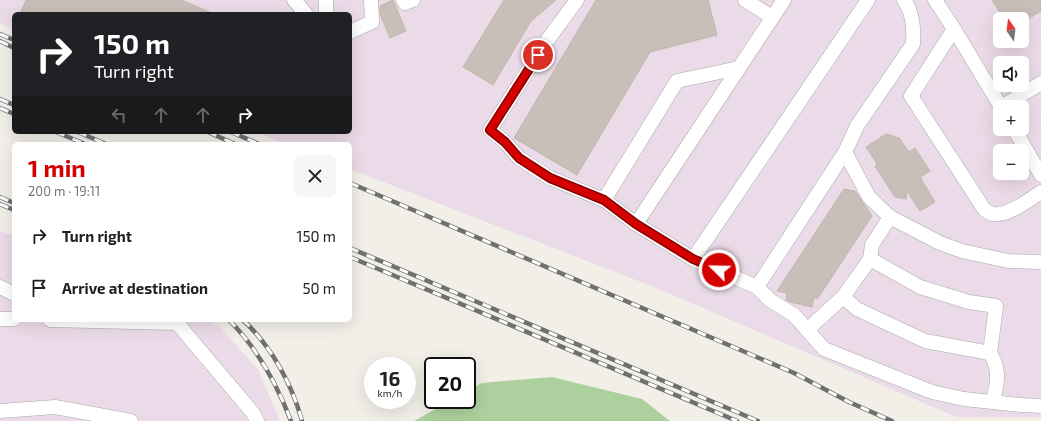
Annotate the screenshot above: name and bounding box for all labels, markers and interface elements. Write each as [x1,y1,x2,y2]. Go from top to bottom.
north arrow [993,12,1029,48]
map controls [993,12,1029,180]
text: 150 m [94,26,170,60]
icon: right [28,28,80,80]
pin [521,38,555,72]
icon: arrive [527,44,549,66]
button: sound [993,56,1029,92]
text: Turn right [94,60,174,82]
button: + [993,100,1029,136]
icon: left [108,104,130,126]
icon: ahead [150,104,172,126]
icon: ahead [192,104,214,126]
icon: right [234,104,256,126]
button: − [993,144,1029,180]
text: 1 min [28,153,86,182]
button: close [294,155,336,197]
text: 200 m · 19:11 [28,183,100,199]
icon: right [28,225,50,247]
text: Turn right [62,227,132,245]
text: 150 m [296,227,336,245]
position arrow [698,249,740,291]
icon: arrive [28,277,50,299]
text: Arrive at destination [62,279,208,297]
text: 50 m [302,279,336,297]
speed limit sign: 20 [424,357,476,409]
text: 16 [380,366,400,390]
text: km/h [378,387,402,399]

